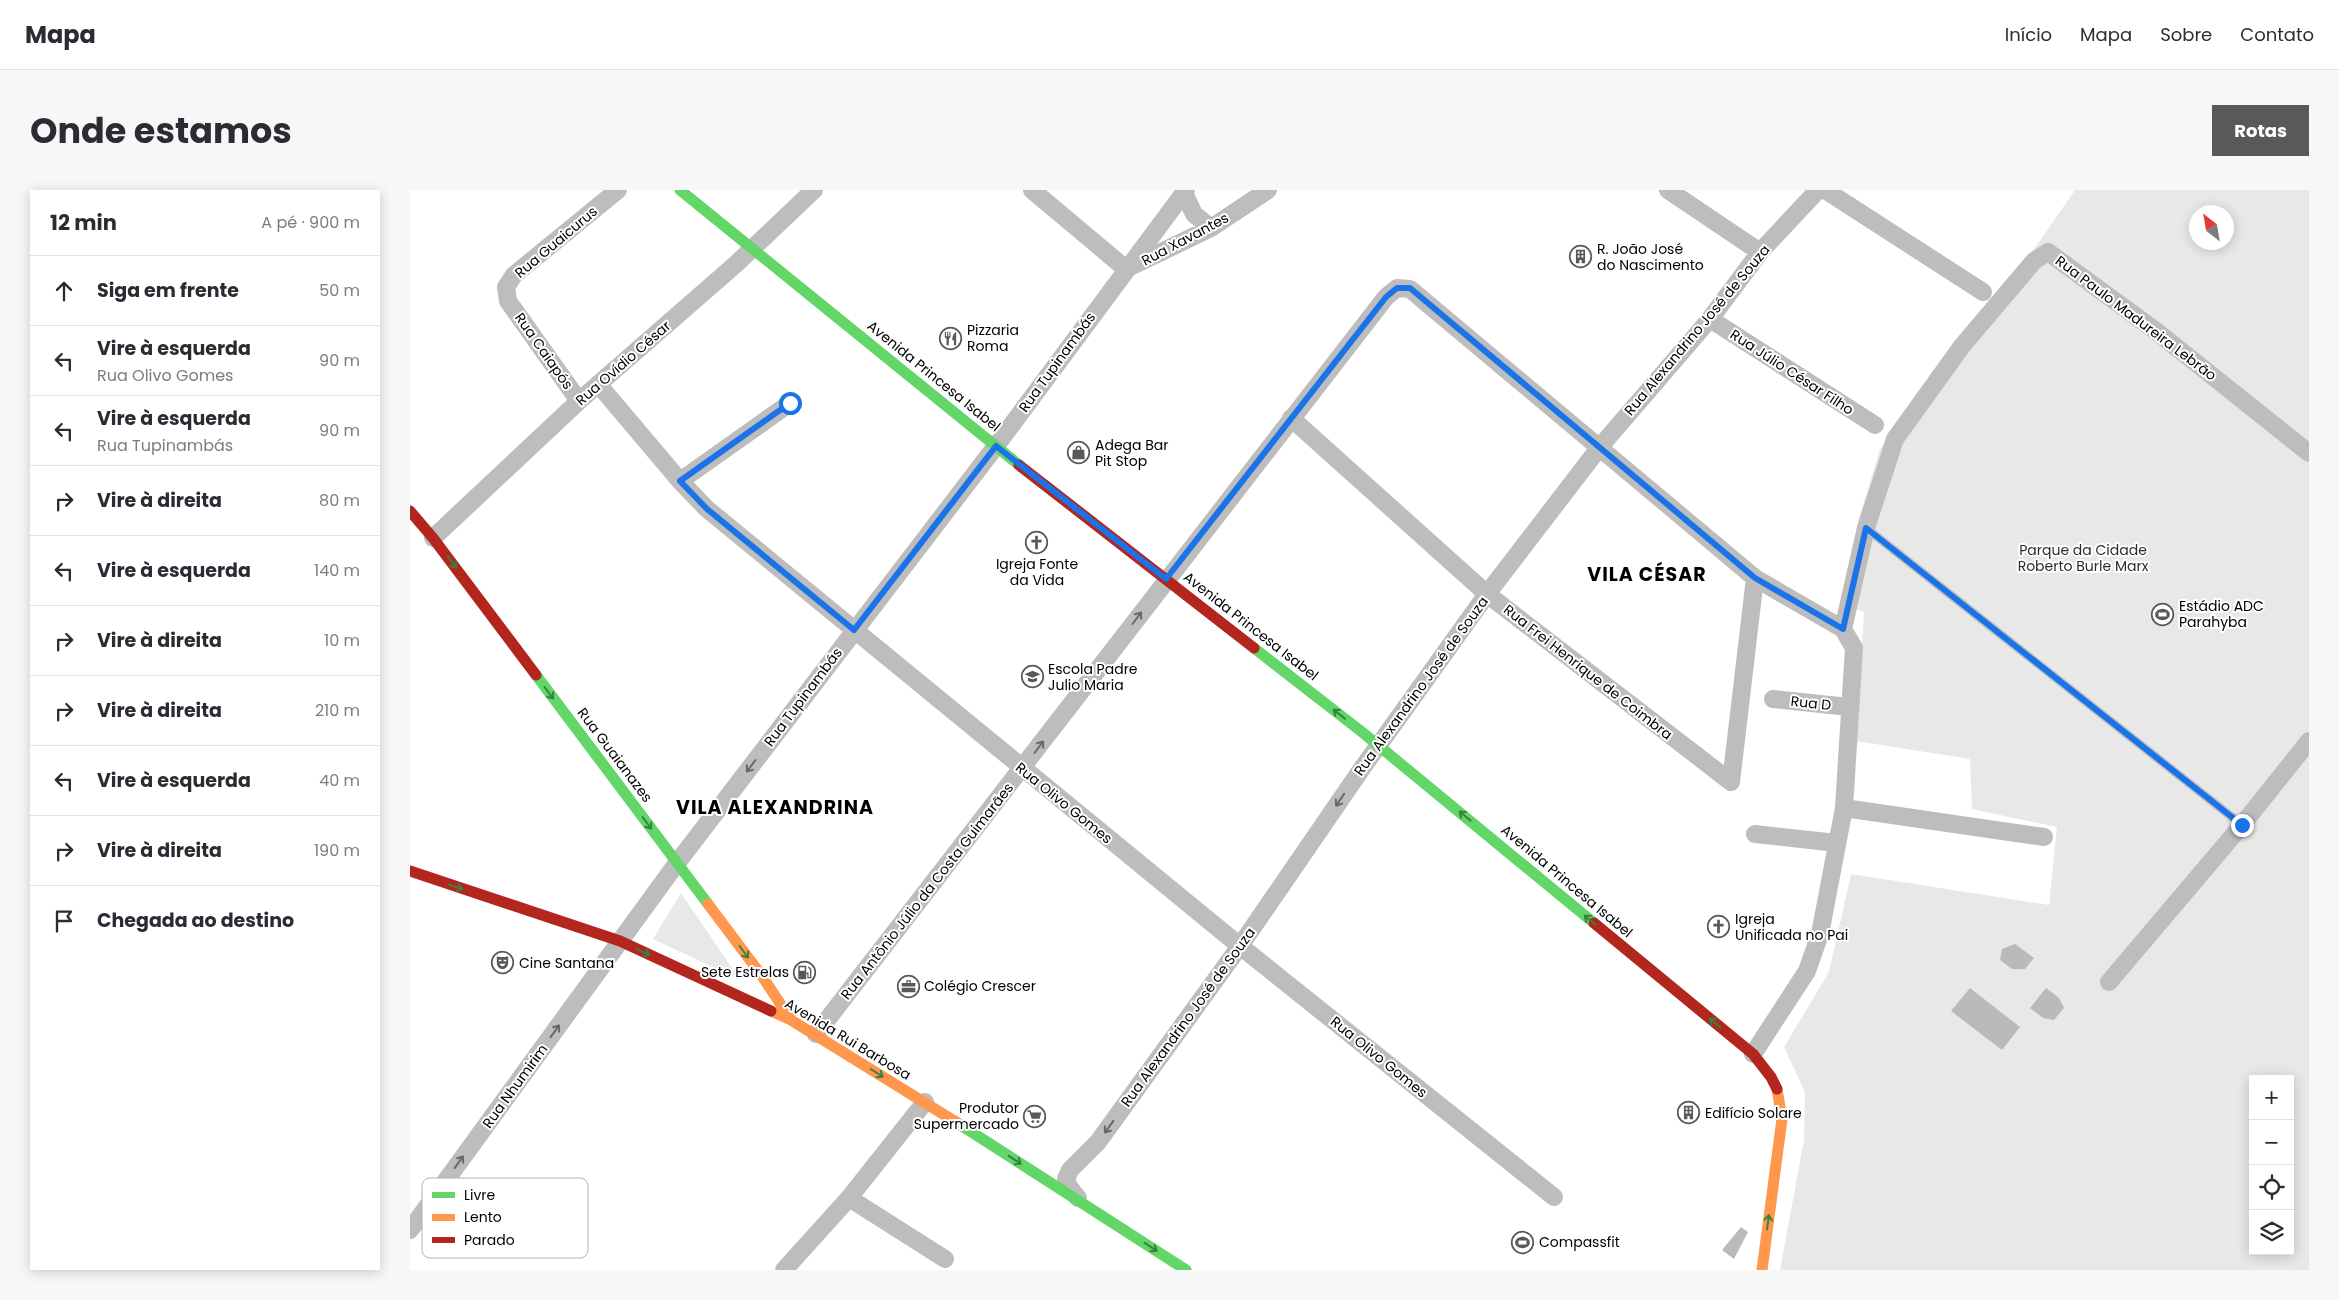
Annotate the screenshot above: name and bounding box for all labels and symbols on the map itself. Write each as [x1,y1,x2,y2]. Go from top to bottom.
street label: Rua Guaicurus [510,201,602,283]
north arrow [2189,205,2234,250]
street label: Rua Xavantes [1138,208,1232,270]
place label: R. João José do Nascimento [1597,239,1704,275]
street label: Rua Alexandrino José de Souza [1620,240,1774,420]
building icon: R. João José do Nascimento [1569,245,1593,269]
street label: Rua Paulo Madureira Lebrão [2051,251,2221,385]
street label: Rua Tupinambás [1014,308,1100,416]
street label: Rua Caiapós [510,309,578,393]
street label: Rua Ovídio César [571,316,675,410]
street label: Avenida Princesa Isabel [863,316,1005,436]
place label: Pizzaria Roma [967,320,1019,356]
street label: Rua Júlio César Filho [1726,324,1858,420]
restaurant icon: Pizzaria Roma [939,326,963,350]
route start [779,392,802,415]
place label: Adega Bar Pit Stop [1095,435,1169,471]
shop icon: Adega Bar Pit Stop [1067,441,1091,465]
church icon: Igreja Fonte da Vida [1025,530,1049,554]
park label: Parque da Cidade Roberto Burle Marx [2018,540,2149,576]
place label: Igreja Fonte da Vida [996,554,1078,590]
one-way arrow [447,555,457,569]
district label: VILA CÉSAR [1587,561,1707,588]
street label: Avenida Princesa Isabel [1179,567,1323,685]
street label: Rua Alexandrino José de Souza [1349,592,1493,780]
place label: Estádio ADC Parahyba [2179,596,2264,632]
street label: Rua Frei Henrique de Coimbra [1499,600,1677,744]
sports icon: Estádio ADC Parahyba [2151,602,2175,626]
one-way arrow [1132,612,1143,625]
street label: Rua Tupinambás [759,643,847,751]
place label: Escola Padre Julio Maria [1048,659,1138,695]
school or university icon: Escola Padre Julio Maria [1020,665,1044,689]
one-way arrow [544,686,554,700]
street label: Rua D [1790,691,1832,715]
street label: Rua Guaianazes [573,704,657,806]
one-way arrow [1332,708,1345,719]
one-way arrow [1034,741,1045,754]
street label: Rua Olivo Gomes [1011,758,1117,848]
one-way arrow [745,759,756,772]
street label: Rua Antônio Júlio da Costa Guimarães [836,778,1018,1004]
one-way arrow [1335,793,1345,807]
district label: VILA ALEXANDRINA [676,794,874,821]
one-way arrow [1458,811,1471,822]
route end [2231,814,2254,837]
one-way arrow [641,816,652,829]
street label: Avenida Princesa Isabel [1497,820,1637,942]
one-way arrow [448,883,464,892]
place label: Igreja Unificada no Pai [1735,909,1848,945]
one-way arrow [1584,914,1597,925]
church icon: Igreja Unificada no Pai [1707,915,1731,939]
street label: Rua Alexandrino José de Souza [1116,923,1260,1111]
one-way arrow [739,945,750,958]
one-way arrow [635,947,650,957]
theatre icon: Cine Santana [491,951,515,975]
place label: Cine Santana [519,953,614,973]
fuel station icon: Sete Estrelas [793,960,817,984]
place label: Sete Estrelas [701,962,789,982]
office icon: Colégio Crescer [896,974,920,998]
place label: Colégio Crescer [924,976,1036,996]
street label: Avenida Rui Barbosa [781,993,915,1085]
street label: Rua Olivo Gomes [1326,1012,1432,1102]
one-way arrow [1709,1018,1722,1029]
one-way arrow [550,1024,560,1038]
street label: Rua Nhumirim [478,1040,552,1132]
one-way arrow [870,1068,884,1078]
place label: Produtor Supermercado [914,1098,1019,1134]
building icon: Edifício Solare [1677,1101,1701,1125]
place label: Edifício Solare [1705,1103,1802,1123]
supermarket icon: Produtor Supermercado [1023,1104,1047,1128]
one-way arrow [1104,1120,1114,1134]
one-way arrow [454,1155,464,1169]
one-way arrow [1007,1155,1021,1165]
legend [422,1178,588,1258]
text: Livre [464,1185,496,1205]
text: Lento [464,1207,502,1227]
one-way arrow [1763,1214,1773,1230]
text: Parado [464,1230,515,1250]
sports icon: Compassfit [1511,1230,1535,1254]
place label: Compassfit [1539,1232,1620,1252]
one-way arrow [1144,1243,1158,1253]

